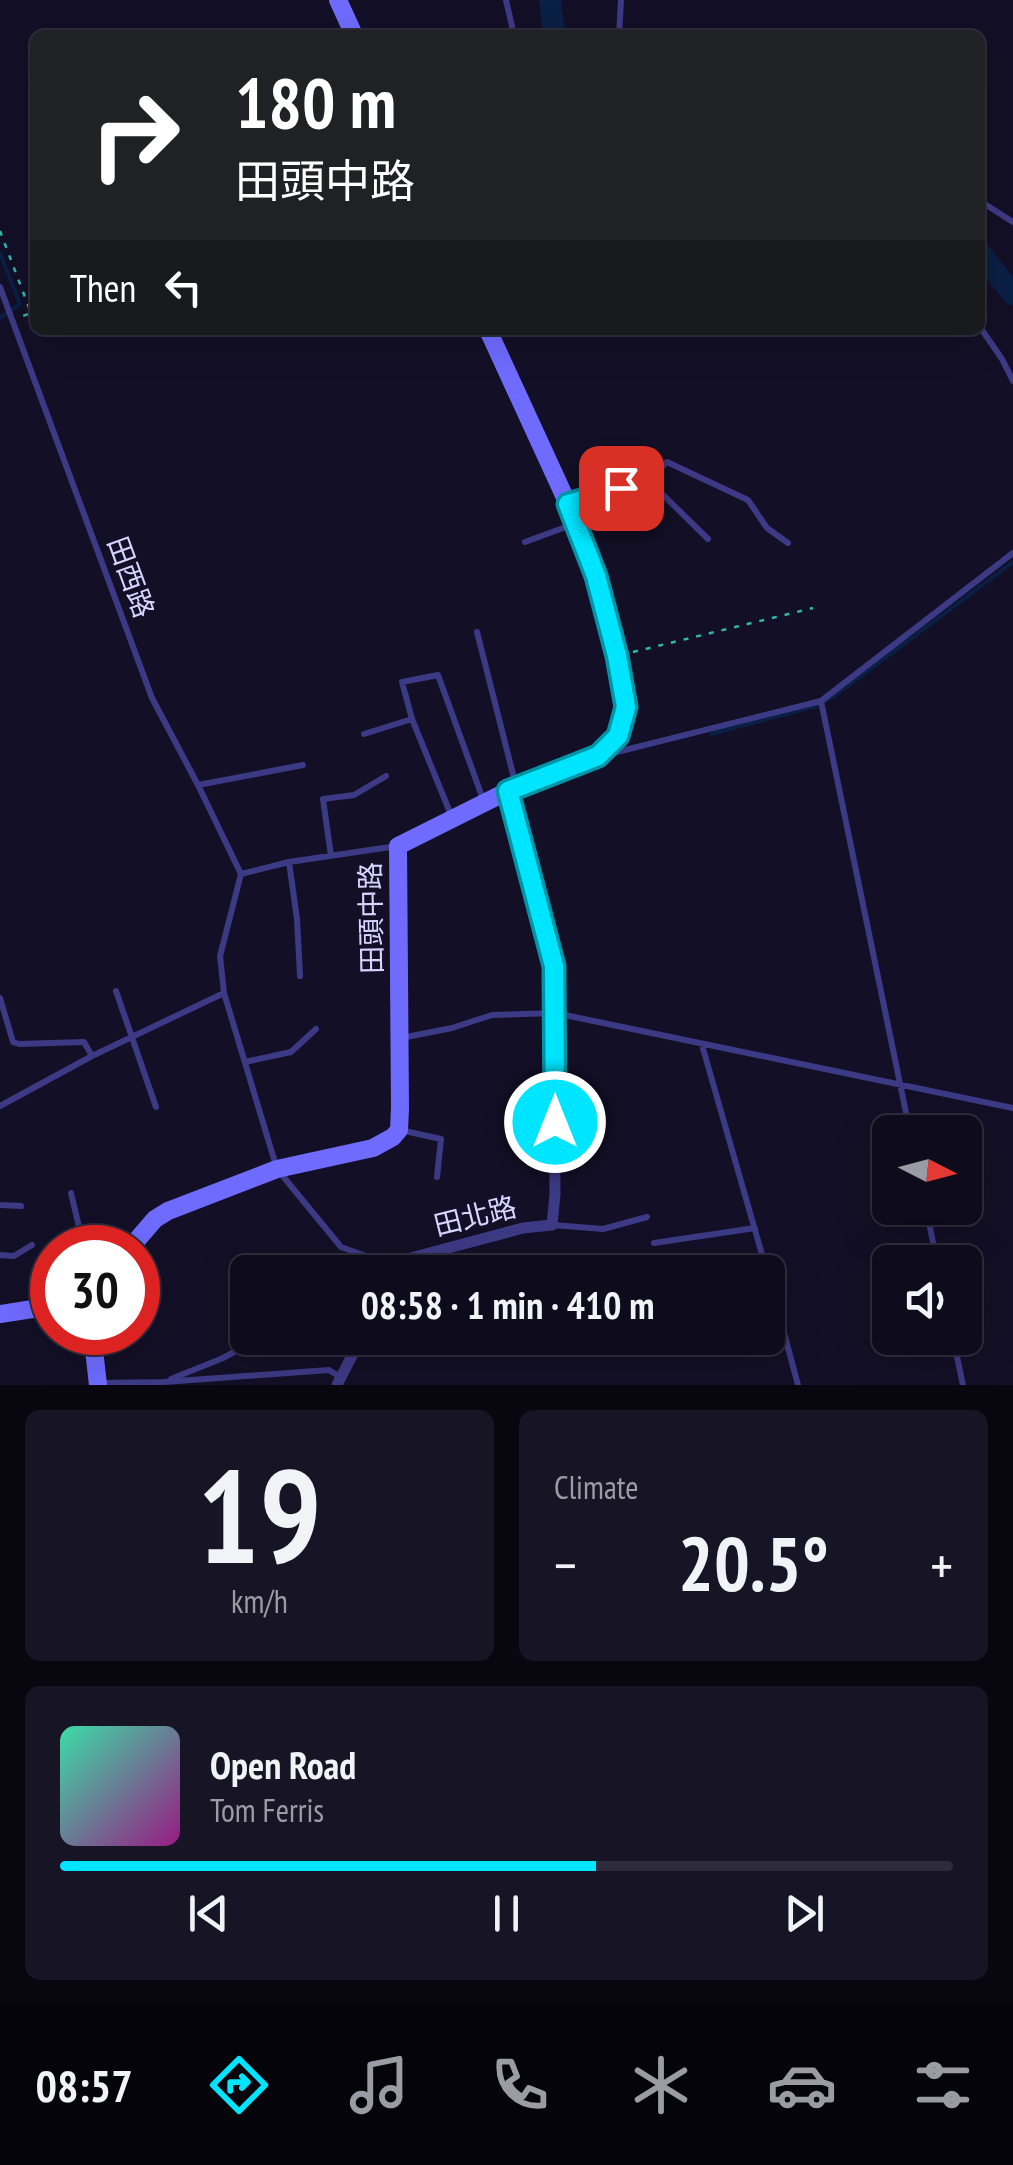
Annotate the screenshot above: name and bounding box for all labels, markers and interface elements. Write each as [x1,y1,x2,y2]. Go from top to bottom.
text: 180 m [235,57,396,147]
icon: right [70,70,200,200]
text: 田頭中路 [235,151,415,209]
icon: left [156,260,211,315]
text: Then [70,263,136,312]
pin [579,446,664,531]
icon: arrive [594,461,649,516]
street label: 田西路 [100,531,163,623]
street label: 田頭中路 [351,862,390,974]
position arrow [503,1070,607,1174]
north arrow [872,1115,982,1225]
map controls [872,1115,982,1355]
street label: 田北路 [430,1187,520,1244]
speed limit sign: 30 [30,1225,160,1355]
button: sound [872,1245,982,1355]
text: 08:58 · 1 min · 410 m [361,1280,654,1329]
text: 19 [197,1431,322,1599]
text: Climate [554,1466,638,1508]
text: 20.5° [678,1515,829,1612]
text: − [554,1529,577,1600]
text: + [930,1529,953,1600]
text: km/h [231,1580,288,1622]
text: Open Road [210,1740,356,1789]
text: Tom Ferris [210,1789,324,1831]
icon: previous [181,1886,236,1941]
icon: pause [479,1886,534,1941]
icon: next [777,1886,832,1941]
icon: directions [204,2050,274,2120]
icon: music [344,2050,414,2120]
icon: phone [485,2050,555,2120]
icon: climate [626,2050,696,2120]
icon: car [767,2050,837,2120]
icon: filters [908,2050,978,2120]
text: 08:57 [35,2056,133,2114]

